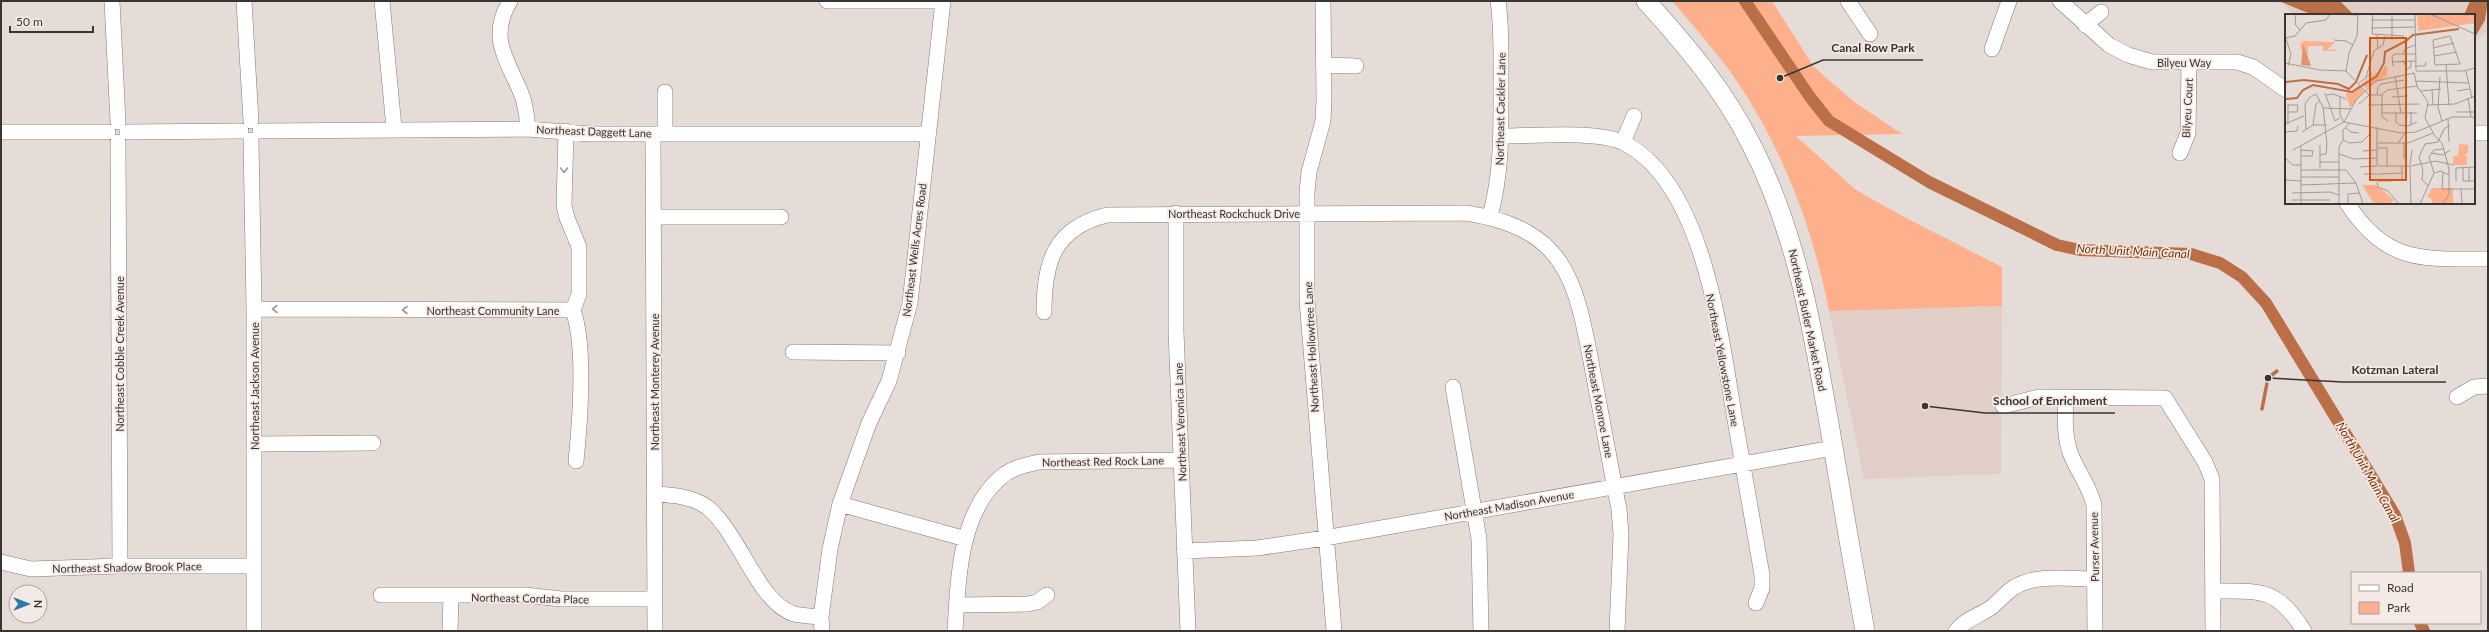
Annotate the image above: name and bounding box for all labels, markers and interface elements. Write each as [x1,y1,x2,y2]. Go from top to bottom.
scale bar [10,8,93,34]
text: 50 m [16,14,43,29]
inset map [2285,14,2475,204]
callout: Canal Row Park [1823,36,1923,60]
text: Canal Row Park [1831,40,1915,55]
street label: Northeast Cackler Lane [1493,52,1507,166]
street label: Bilyeu Way [2157,56,2211,69]
street label: Bilyeu Court [2179,78,2195,138]
street label: Northeast Daggett Lane [536,122,652,140]
one-way arrow [560,167,568,173]
street label: Northeast Wells Acres Road [899,183,929,317]
street label: Northeast Rockchuck Drive [1168,207,1300,220]
water label: North Unit Main Canal [2076,241,2190,261]
street label: Northeast Butler Market Road [1787,248,1829,392]
street label: Northeast Cobble Creek Avenue [113,276,126,432]
street label: Northeast Hollowtree Lane [1301,281,1321,413]
street label: Northeast Yellowstone Lane [1704,292,1742,428]
street label: Northeast Community Lane [426,304,560,317]
one-way arrow [272,305,278,313]
one-way arrow [402,306,408,314]
street label: Northeast Monterey Avenue [648,313,661,451]
street label: Northeast Jackson Avenue [248,322,261,450]
street label: Northeast Monroe Lane [1582,343,1616,459]
callout: Kotzman Lateral [2343,358,2446,382]
street label: Northeast Veronica Lane [1171,362,1189,482]
text: Kotzman Lateral [2352,362,2438,377]
callout: School of Enrichment [1985,389,2115,413]
text: School of Enrichment [1993,393,2107,408]
water label: North Unit Main Canal [2333,419,2403,525]
street label: Northeast Red Rock Lane [1042,453,1164,469]
street label: Northeast Madison Avenue [1443,487,1575,523]
street label: Purser Avenue [2087,512,2101,582]
street label: Northeast Shadow Brook Place [52,559,202,575]
legend [2351,572,2481,624]
text: Road [2387,580,2414,595]
north arrow [8,584,48,624]
street label: Northeast Cordata Place [471,590,589,606]
text: N [32,600,45,608]
text: Park [2387,600,2411,615]

